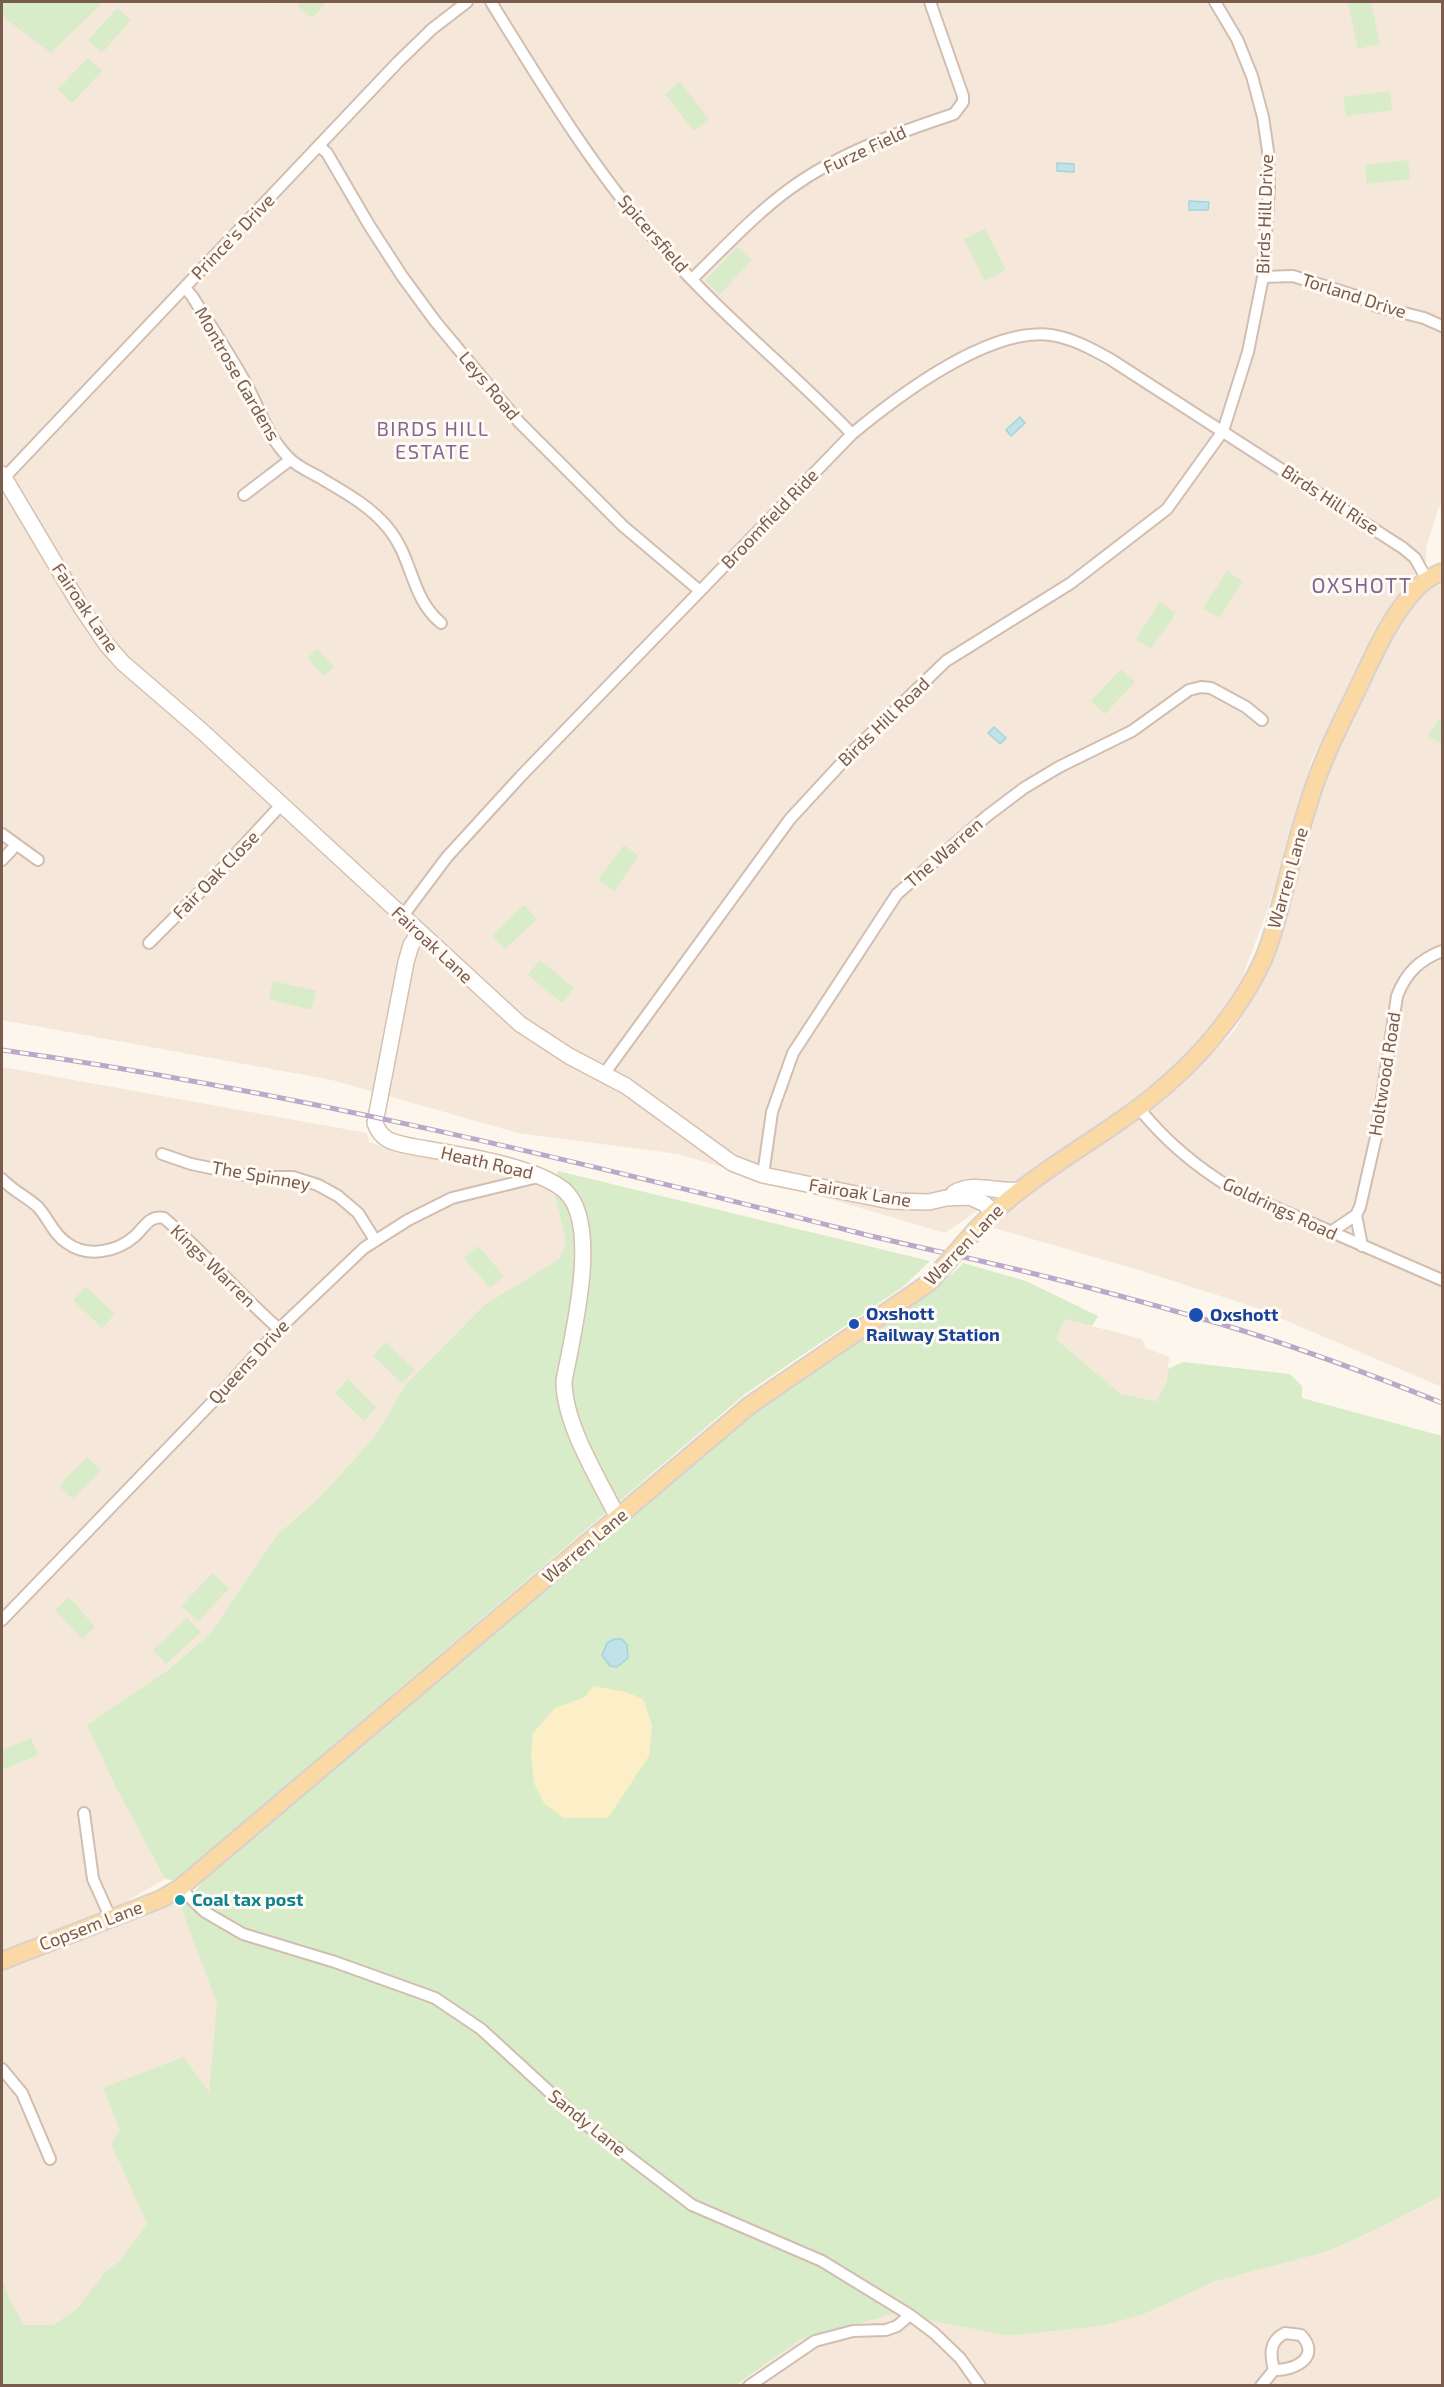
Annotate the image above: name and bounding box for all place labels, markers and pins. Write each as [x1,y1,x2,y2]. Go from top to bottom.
place label: Oxshott Railway Station [866,1303,1000,1346]
place label: Oxshott [1210,1304,1278,1326]
marker: Oxshott [1187,1306,1205,1324]
marker: Oxshott Railway Station [847,1317,861,1331]
place label: Coal tax post [192,1889,303,1911]
marker: Coal tax post [173,1893,187,1907]

